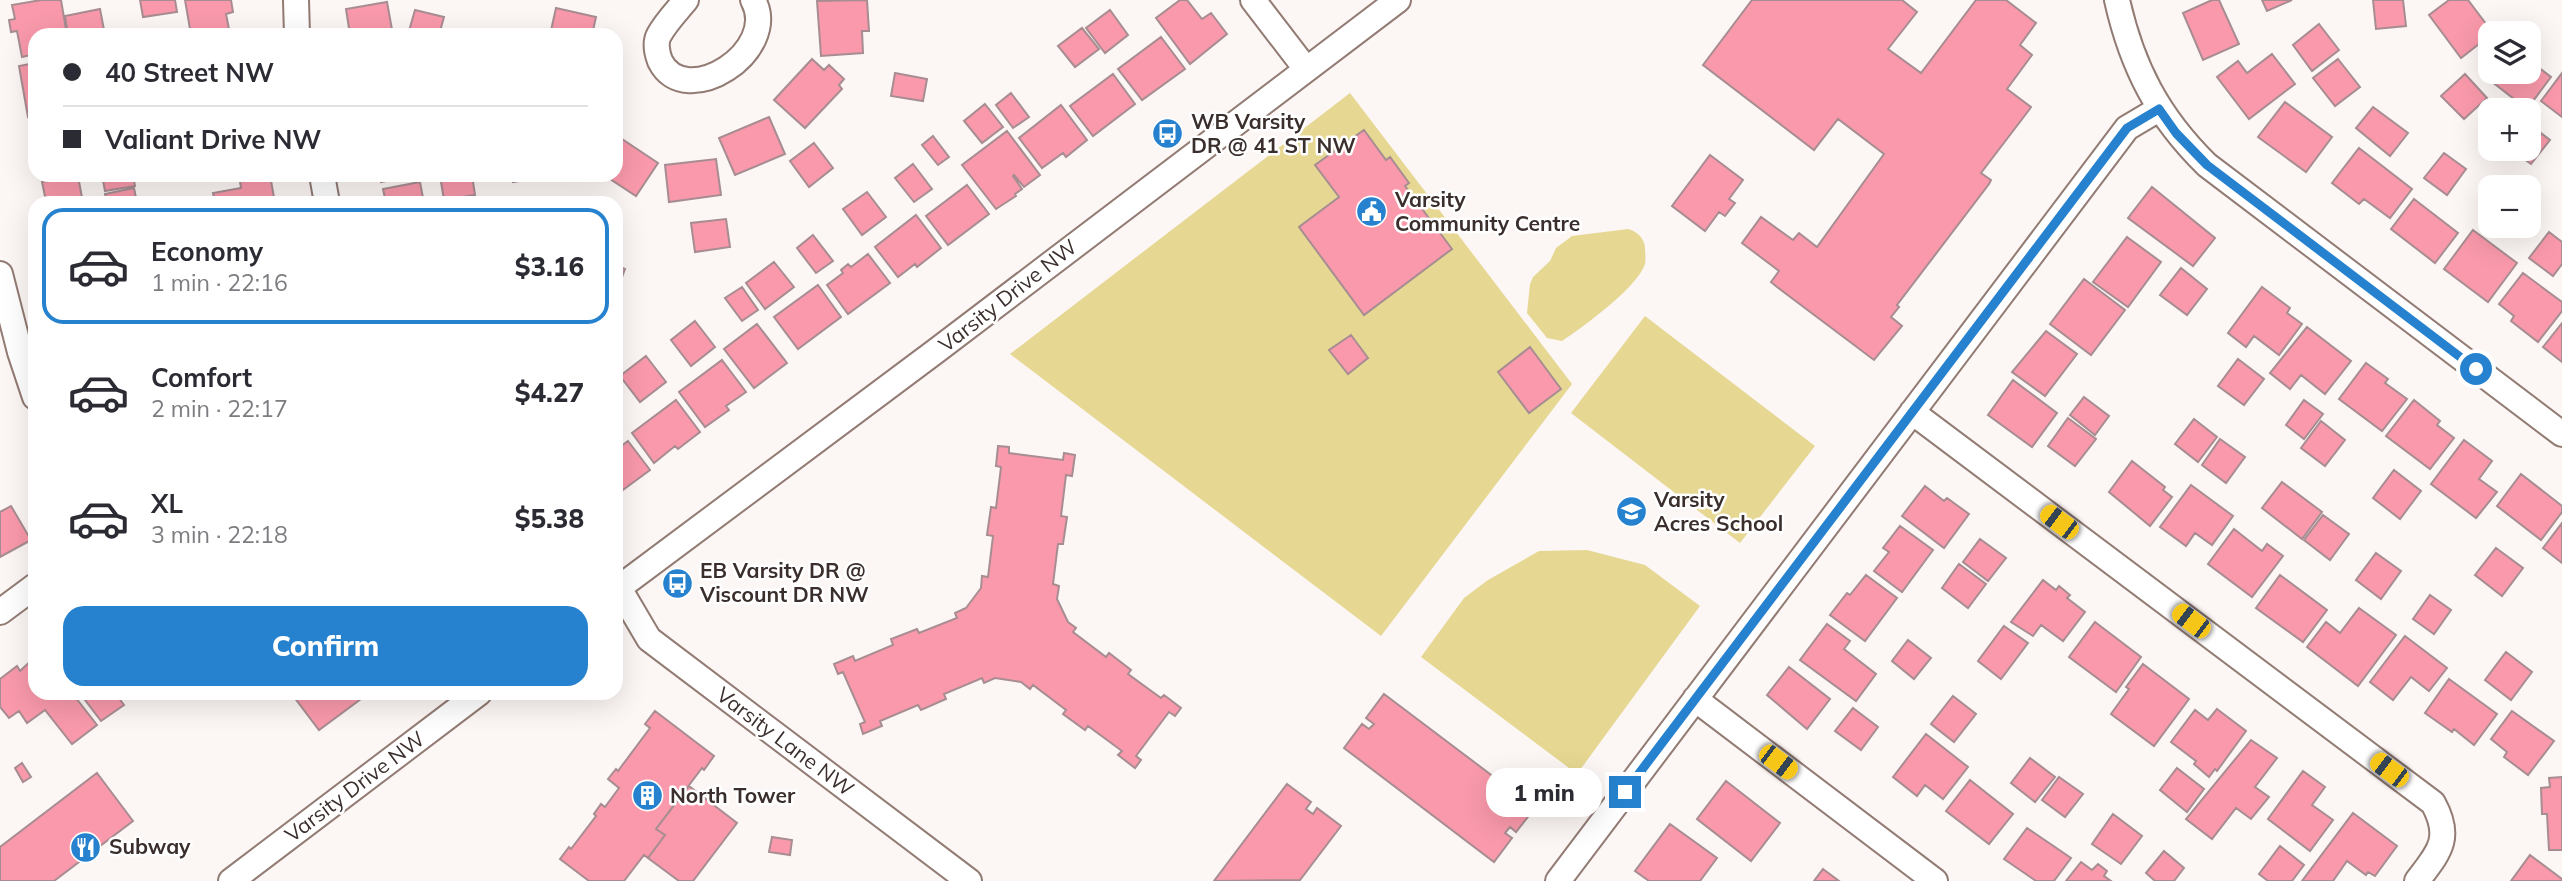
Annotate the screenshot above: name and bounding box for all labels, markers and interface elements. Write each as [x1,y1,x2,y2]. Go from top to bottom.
map controls [2478,21,2541,238]
button: layers [2478,21,2541,84]
text: 40 Street NW [105,56,274,89]
button: + [2478,98,2541,161]
place label: WB Varsity DR @ 41 ST NW [1191,108,1356,158]
bus stop icon: WB Varsity DR @ 41 ST NW [1151,117,1185,151]
text: Valiant Drive NW [105,123,322,156]
button: − [2478,175,2541,238]
place label: Varsity Community Centre [1394,186,1580,236]
public building icon: Varsity Community Centre [1355,195,1389,229]
street label: Varsity Drive NW [933,233,1082,357]
icon: car [67,235,130,298]
text: Economy [151,235,263,268]
text: $3.16 [515,250,584,283]
text: 1 min · 22:16 [151,268,288,297]
route start [2460,353,2492,385]
icon: car [67,361,130,424]
text: Comfort [151,361,252,394]
text: $4.27 [515,376,584,409]
text: 2 min · 22:17 [151,394,288,423]
place label: Varsity Acres School [1653,486,1783,536]
icon: car [67,487,130,550]
text: XL [151,487,183,520]
school or university icon: Varsity Acres School [1614,495,1648,529]
car [2036,501,2083,543]
text: $5.38 [515,502,584,535]
text: 3 min · 22:18 [151,520,288,549]
place label: EB Varsity DR @ Viscount DR NW [699,557,869,607]
bus stop icon: EB Varsity DR @ Viscount DR NW [660,566,694,600]
car [2168,600,2215,642]
button: Confirm [63,606,588,686]
street label: Varsity Lane NW [712,681,859,801]
street label: Varsity Drive NW [279,725,429,847]
car [1755,741,1802,783]
car [2366,749,2413,791]
callout: 1 min [1485,768,1600,816]
route end [1609,776,1641,808]
text: 1 min [1513,778,1575,807]
building icon: North Tower [630,779,664,813]
place label: North Tower [670,782,796,808]
restaurant icon: Subway [69,830,103,864]
place label: Subway [109,833,191,859]

